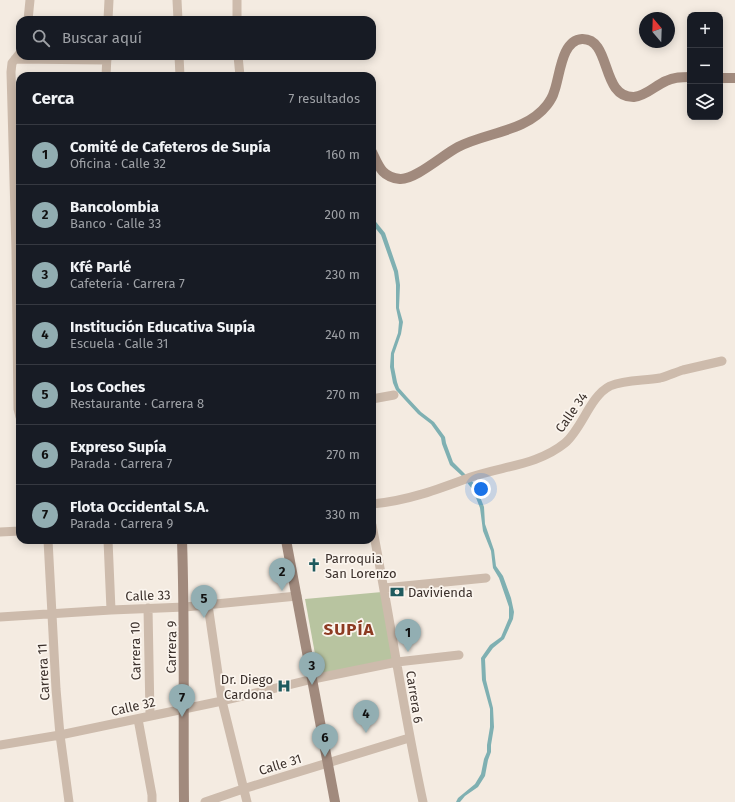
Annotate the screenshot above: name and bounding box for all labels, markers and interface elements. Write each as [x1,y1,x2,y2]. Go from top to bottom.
north arrow [639,12,675,48]
map controls [687,12,723,120]
button: + [687,12,723,48]
search box [16,16,376,60]
icon: search [30,27,52,49]
text: Buscar aquí [62,29,142,47]
button: − [687,48,723,84]
button: layers [687,84,723,120]
text: Cerca [32,88,74,109]
text: 7 resultados [289,91,360,106]
text: Comité de Cafeteros de Supía [70,138,271,156]
text: 1 [42,147,48,162]
text: 160 m [326,147,360,162]
text: Oficina · Calle 32 [70,156,166,171]
text: Bancolombia [70,198,159,216]
text: 2 [42,207,48,222]
text: 200 m [324,207,360,222]
text: Banco · Calle 33 [70,216,161,231]
text: Kfé Parlé [70,258,131,276]
text: 3 [42,267,48,282]
text: 230 m [325,267,360,282]
text: Cafetería · Carrera 7 [70,276,185,291]
text: Institución Educativa Supía [70,318,255,336]
text: 4 [41,327,49,342]
text: 240 m [325,327,360,342]
text: Escuela · Calle 31 [70,336,169,351]
text: Los Coches [70,378,145,396]
text: 5 [42,387,48,402]
text: 270 m [326,387,360,402]
street label: Calle 34 [552,389,591,435]
text: Restaurante · Carrera 8 [70,396,204,411]
text: Expreso Supía [70,438,167,456]
text: 6 [41,447,49,462]
text: 270 m [326,447,360,462]
text: Parada · Carrera 7 [70,456,172,471]
your location [471,479,491,499]
text: Flota Occidental S.A. [70,498,209,516]
text: 7 [42,507,48,522]
text: 330 m [325,507,360,522]
text: Parada · Carrera 9 [70,516,173,531]
place label: Parroquia San Lorenzo [325,551,396,581]
church icon: Parroquia San Lorenzo [306,557,322,573]
pin: 2 [269,558,295,591]
bank icon: Davivienda [389,584,405,600]
pin: 5 [191,585,217,618]
place label: Davivienda [408,585,473,600]
street label: Calle 33 [125,587,171,604]
district label: SUPÍA [323,619,375,640]
pin: 1 [395,619,421,652]
street label: Carrera 9 [164,620,179,674]
street label: Carrera 10 [127,621,144,681]
street label: Carrera 11 [35,643,52,701]
pin: 3 [299,652,325,685]
street label: Carrera 6 [403,670,426,724]
place label: Dr. Diego Cardona [221,672,273,702]
hospital icon: Dr. Diego Cardona [276,678,292,694]
pin: 7 [169,684,195,717]
street label: Calle 32 [110,694,157,719]
pin: 4 [353,700,379,733]
pin: 6 [312,724,338,757]
street label: Calle 31 [257,751,303,778]

